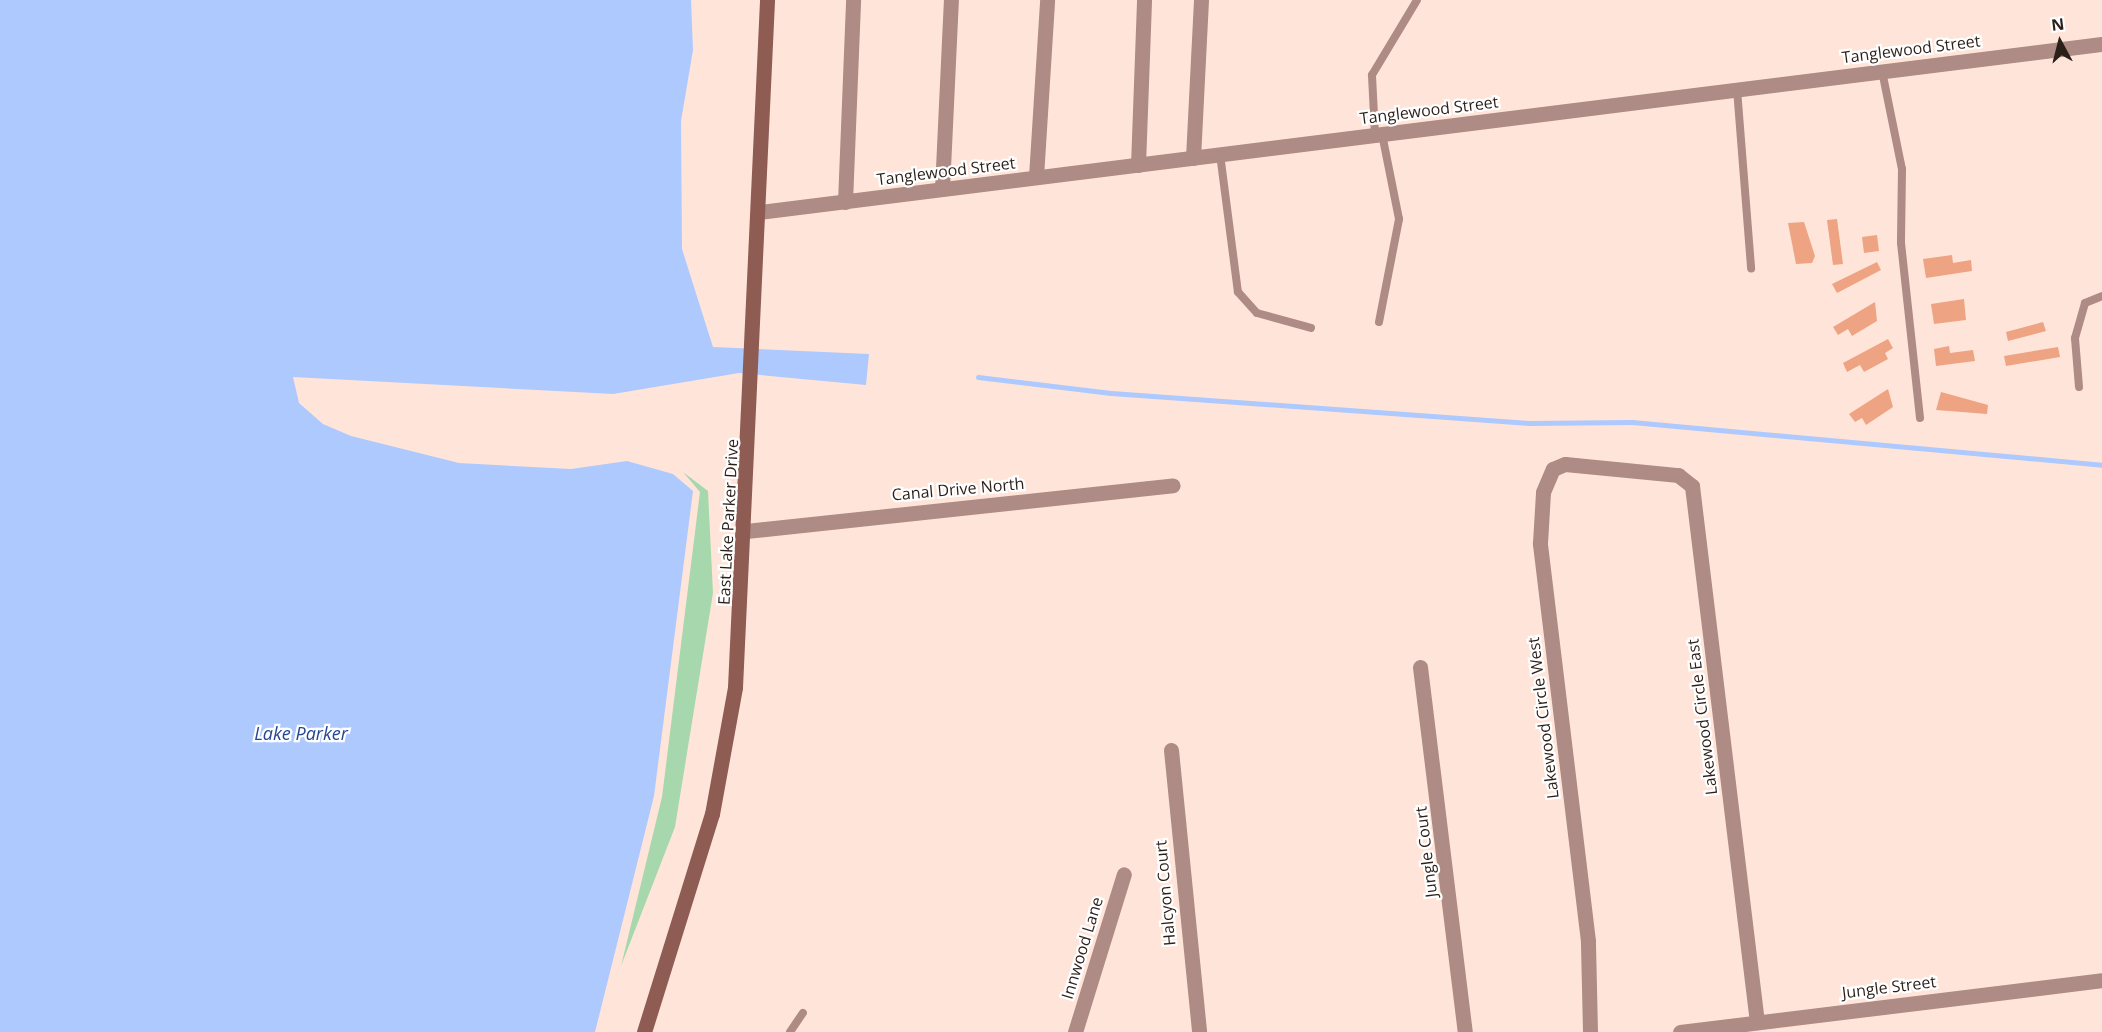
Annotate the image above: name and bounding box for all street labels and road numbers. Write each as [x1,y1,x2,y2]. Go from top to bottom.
street label: Tanglewood Street [1841,31,1981,67]
street label: Tanglewood Street [1359,92,1499,128]
street label: Tanglewood Street [876,153,1016,189]
street label: East Lake Parker Drive [714,438,742,606]
street label: Canal Drive North [891,474,1025,504]
street label: Lakewood Circle West [1524,636,1562,800]
street label: Lakewood Circle East [1683,638,1721,796]
street label: Jungle Court [1411,805,1441,899]
street label: Halcyon Court [1151,839,1179,947]
street label: Innwood Lane [1057,895,1107,1001]
street label: Jungle Street [1841,972,1937,1002]

